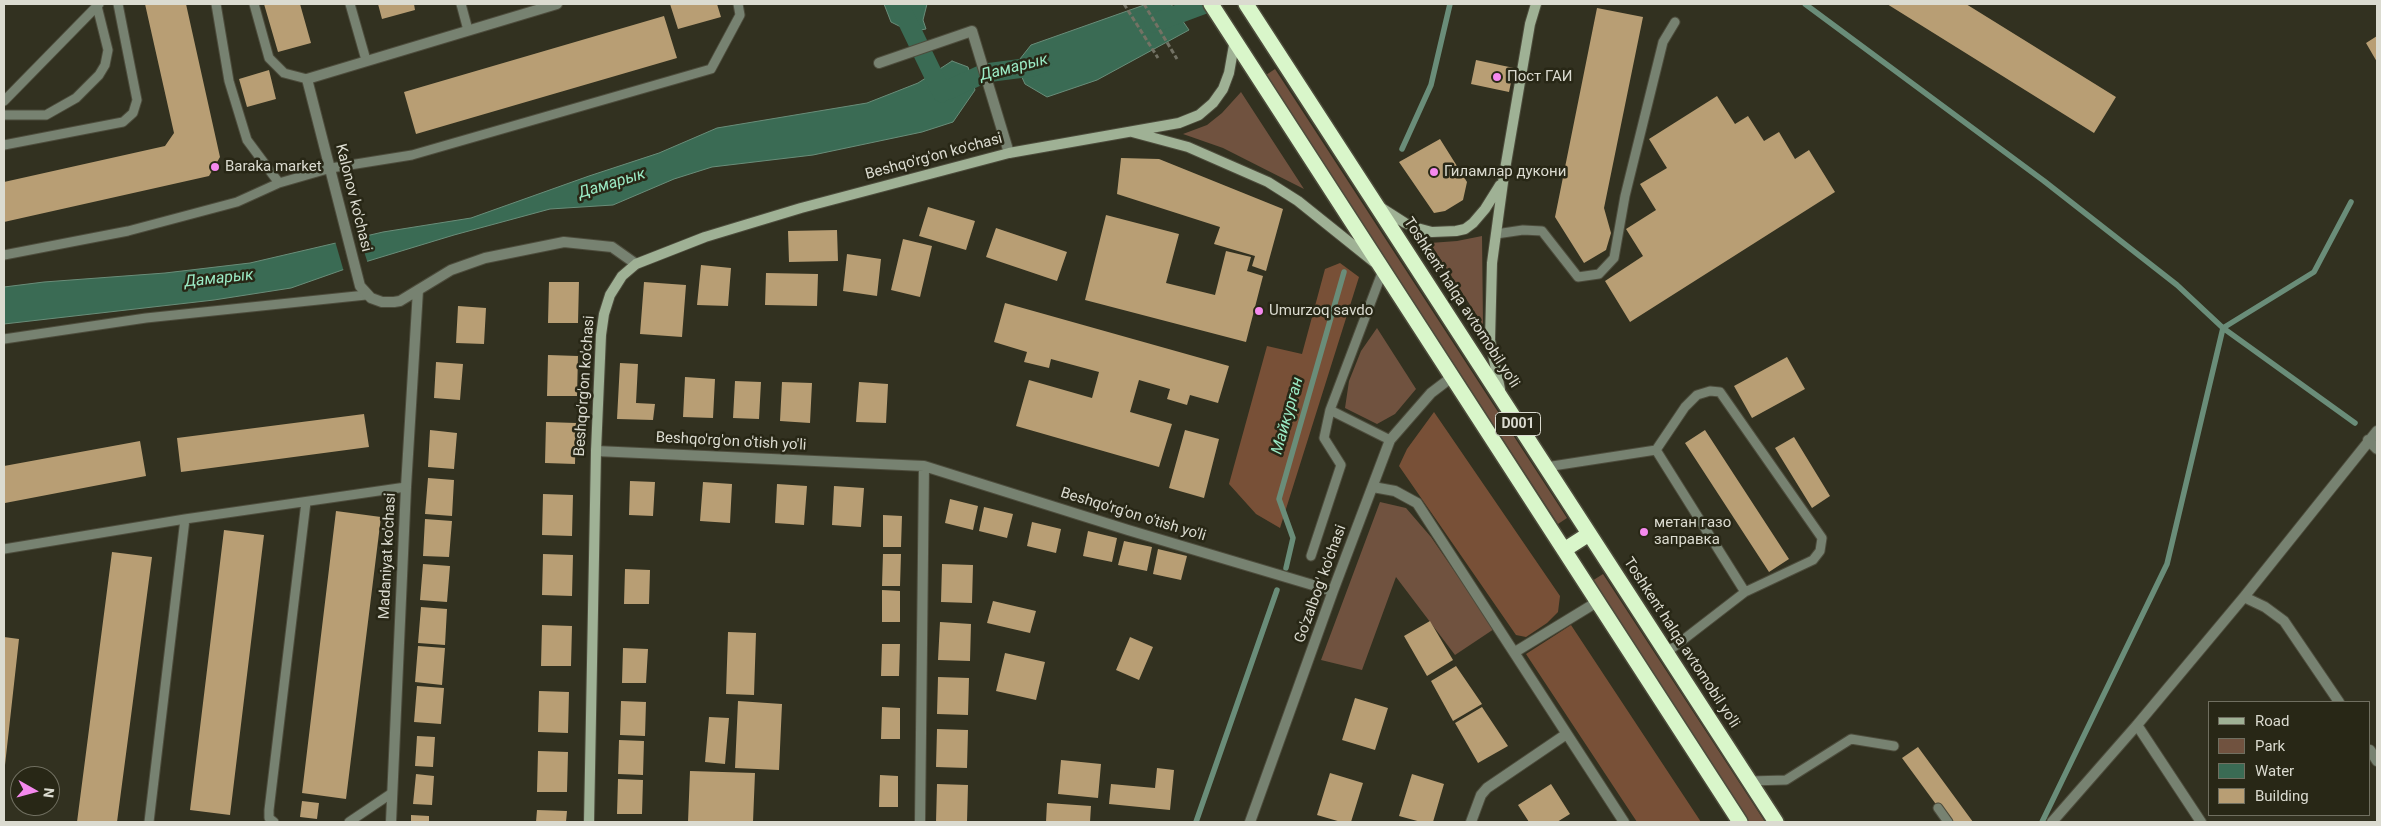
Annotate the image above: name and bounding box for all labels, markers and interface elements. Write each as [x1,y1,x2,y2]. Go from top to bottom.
water label: Дамарык [978,50,1050,86]
place label: Пост ГАИ [1507,68,1572,86]
marker: Пост ГАИ [1491,71,1503,83]
street label: Beshqo'rg'on ko'chasi [864,130,1004,184]
street label: Kalonov ko'chasi [331,142,375,254]
place label: Baraka market [225,158,322,176]
marker: Baraka market [209,161,221,173]
place label: Гиламлар дукони [1444,163,1566,181]
water label: Дамарык [576,165,648,203]
marker: Гиламлар дукони [1428,166,1440,178]
street label: Toshkent halqa avtomobil yo'li [1399,214,1523,392]
water label: Дамарык [184,266,254,292]
place label: Umurzoq savdo [1269,302,1373,320]
marker: Umurzoq savdo [1253,305,1265,317]
street label: Beshqo'rg'on ko'chasi [571,315,599,457]
water label: Майкурган [1268,375,1308,457]
road number: D001 [1496,412,1540,436]
street label: Beshqo'rg'on o'tish yo'li [655,429,807,455]
street label: Beshqo'rg'on o'tish yo'li [1058,484,1208,546]
street label: Madaniyat ko'chasi [376,492,400,620]
place label: метан газо заправка [1654,514,1731,549]
street label: Go'zalbog' ko'chasi [1291,522,1351,646]
marker: метан газо заправка [1638,526,1650,538]
street label: Toshkent halqa avtomobil yo'li [1619,554,1743,732]
legend [2208,701,2371,816]
text: Road [2255,712,2289,730]
text: Park [2255,737,2285,755]
text: Water [2255,762,2294,780]
north arrow [10,766,60,816]
text: N [40,787,57,799]
text: Building [2255,787,2309,805]

